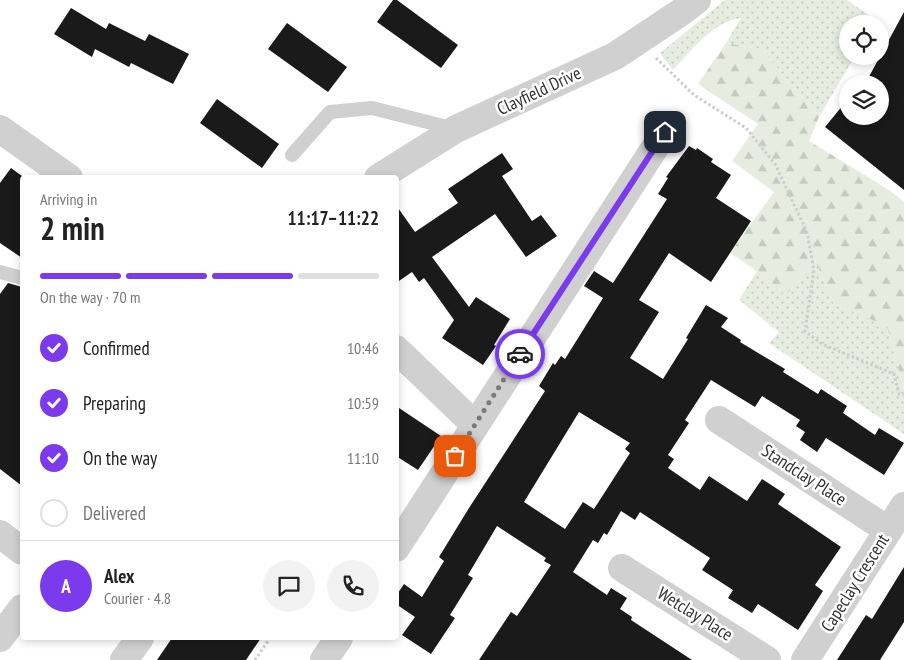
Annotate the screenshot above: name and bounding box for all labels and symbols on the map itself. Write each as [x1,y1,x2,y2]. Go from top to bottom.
street label: Clayfield Drive [493,61,585,120]
pin [644,111,686,153]
courier [495,329,545,379]
pin [434,435,476,477]
street label: Standclay Place [758,439,851,510]
street label: Capeclay Crescent [815,530,894,636]
street label: Wetclay Place [653,581,737,646]

